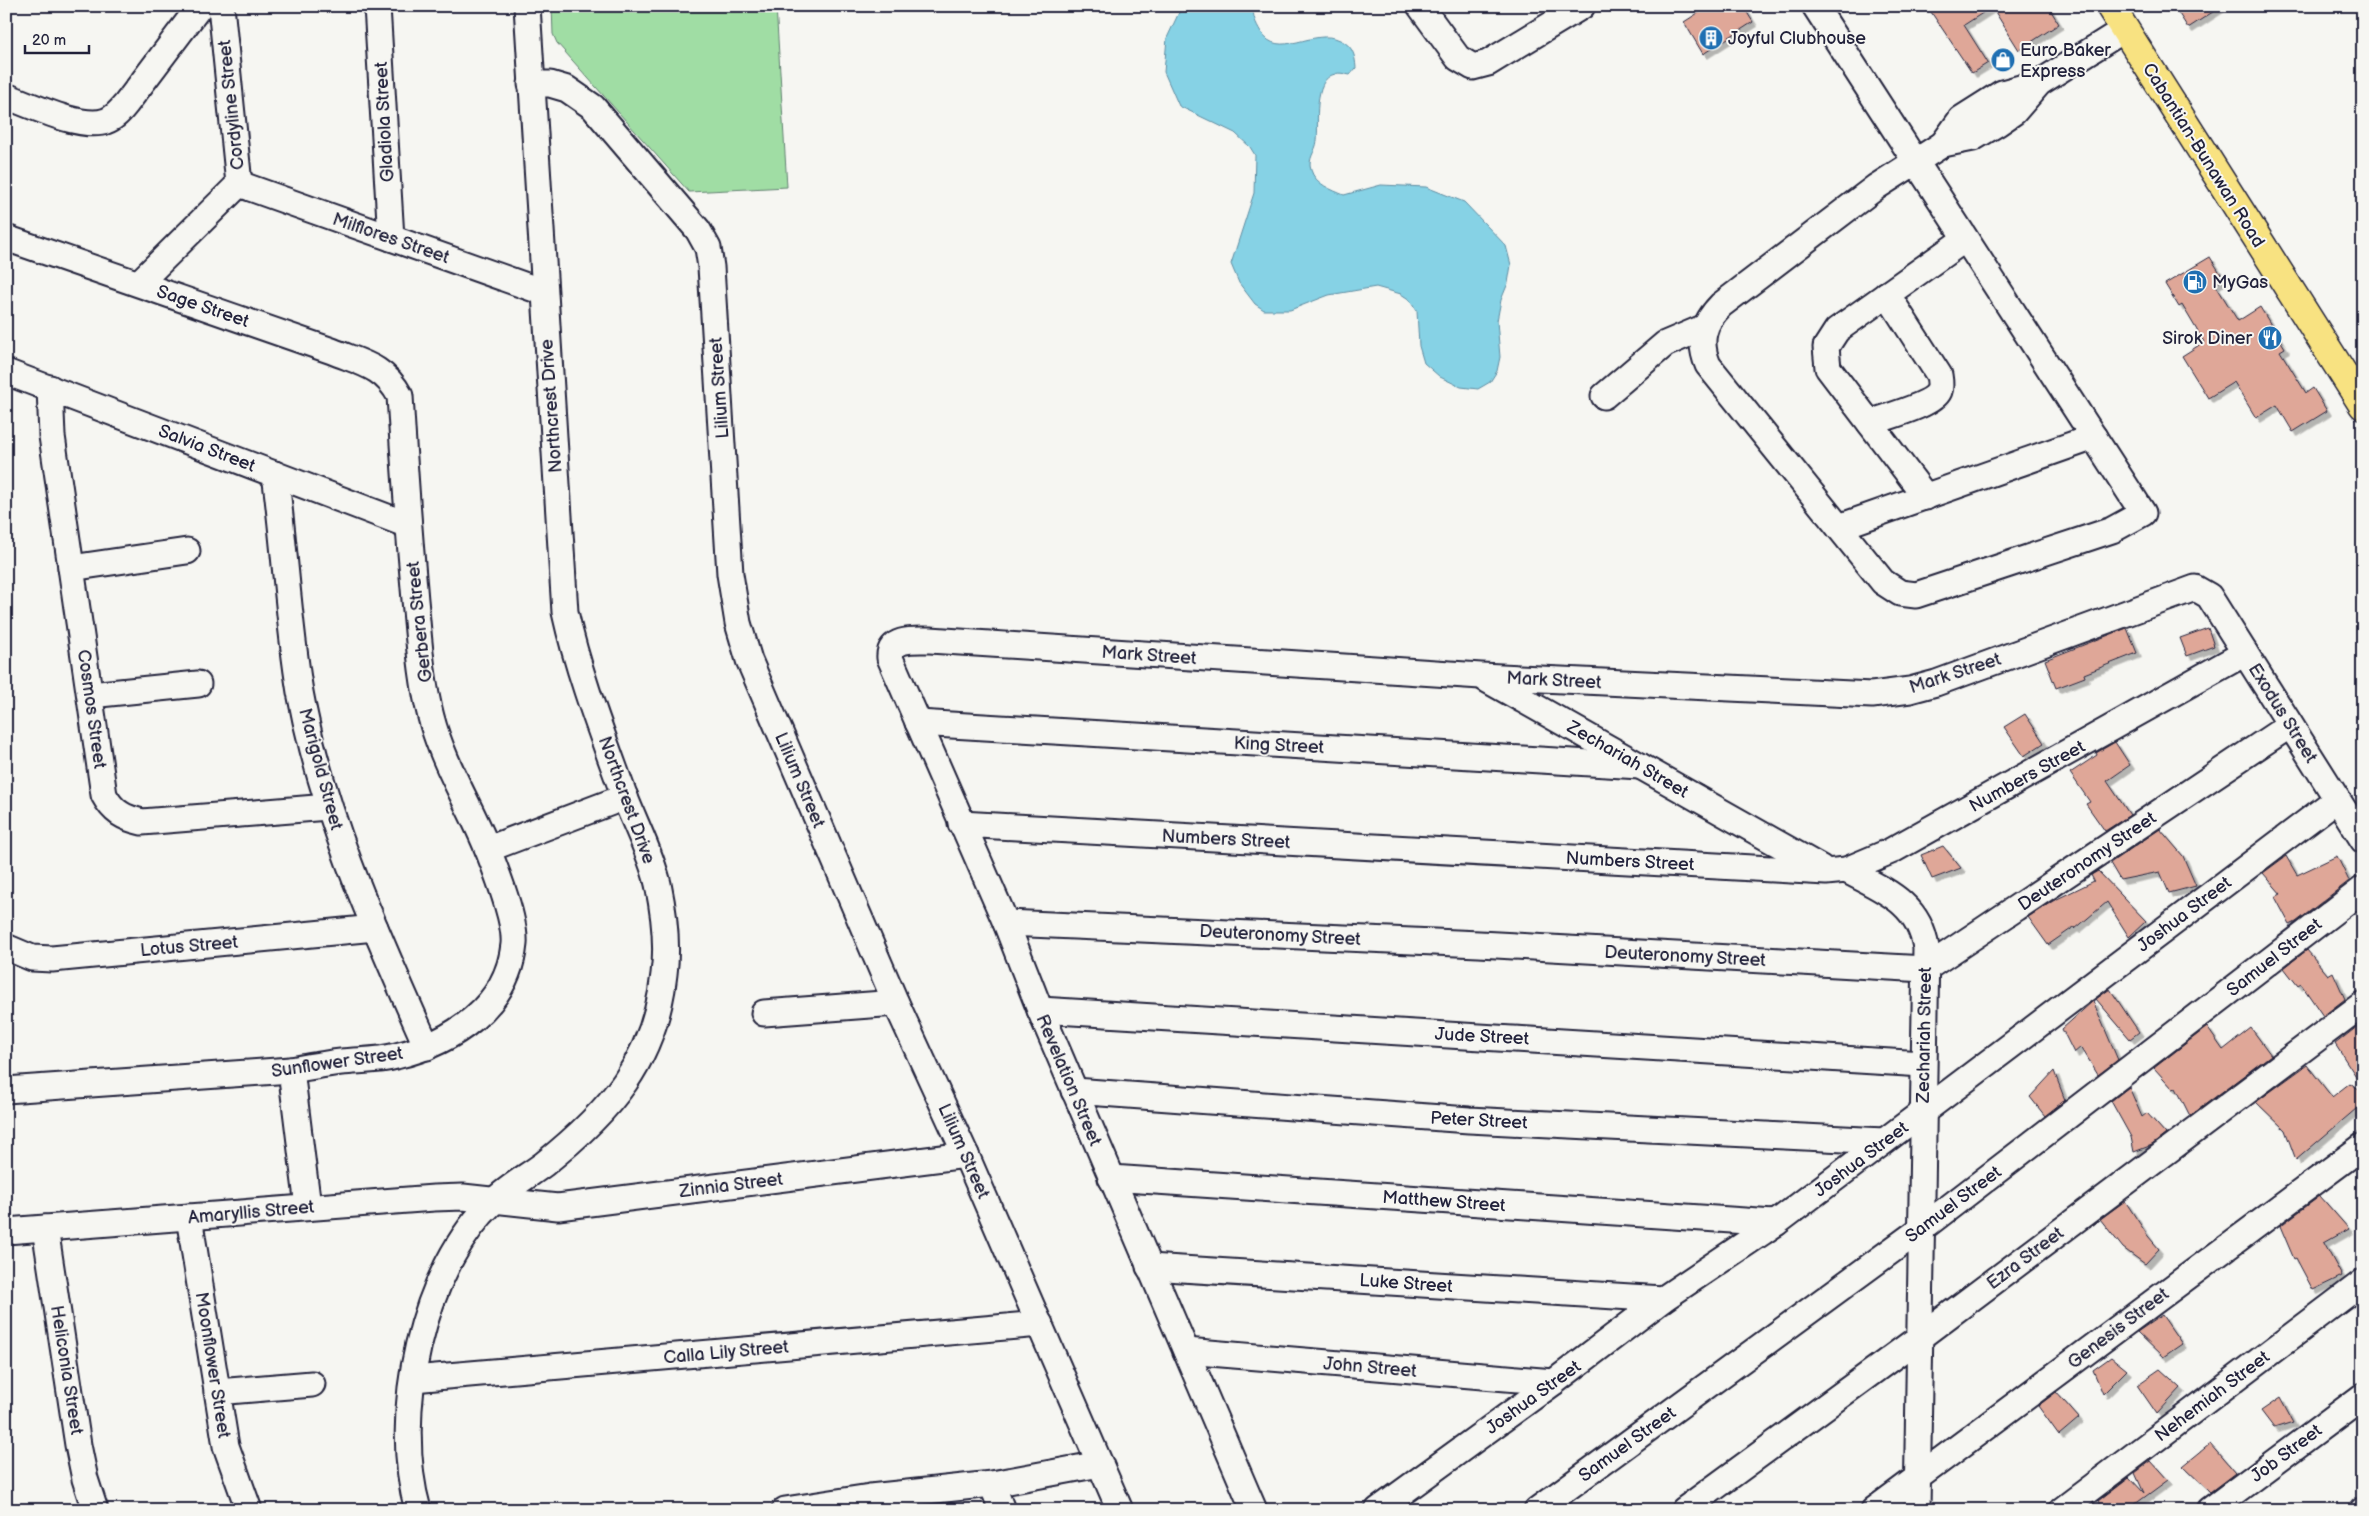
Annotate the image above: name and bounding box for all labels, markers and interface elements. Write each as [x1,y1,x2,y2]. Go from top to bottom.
scale bar [25,22,89,54]
building icon: Joyful Clubhouse [1698,25,1724,51]
place label: Joyful Clubhouse [1728,28,1866,49]
text: 20 m [32,31,66,50]
street label: Cordyline Street [214,38,249,171]
place label: Euro Baker Express [2020,40,2111,82]
shop icon: Euro Baker Express [1990,47,2016,73]
street label: Cabantian-Bunawan Road [2138,59,2269,251]
street label: Gladiola Street [371,61,398,183]
street label: Milflores Street [330,209,452,268]
fuel station icon: MyGas [2182,269,2208,295]
place label: MyGas [2212,272,2268,293]
street label: Sage Street [154,281,252,332]
restaurant icon: Sirok Diner [2257,325,2283,351]
place label: Sirok Diner [2162,328,2252,349]
street label: Lilium Street [705,336,734,439]
street label: Northcrest Drive [536,338,567,474]
street label: Salvia Street [155,420,259,477]
street label: Gerbera Street [403,560,436,684]
street label: Mark Street [1101,642,1198,669]
street label: Cosmos Street [73,648,110,770]
street label: Mark Street [1907,649,2004,698]
street label: Exodus Street [2244,660,2322,767]
street label: Mark Street [1506,668,1602,693]
street label: Marigold Street [294,706,347,833]
street label: Zechariah Street [1563,716,1692,803]
street label: Lilium Street [770,729,829,832]
street label: King Street [1233,733,1325,758]
street label: Northcrest Drive [594,734,659,867]
street label: Numbers Street [1966,736,2089,817]
street label: Deuteronomy Street [2014,807,2161,915]
street label: Numbers Street [1161,826,1291,853]
street label: Numbers Street [1565,848,1695,875]
street label: Joshua Street [2133,872,2236,957]
street label: Samuel Street [2223,914,2326,1001]
street label: Deuteronomy Street [1199,921,1362,950]
street label: Lotus Street [139,932,239,961]
street label: Deuteronomy Street [1604,942,1767,971]
street label: Zechariah Street [1913,966,1936,1104]
street label: Revelation Street [1031,1011,1106,1149]
street label: Jude Street [1434,1024,1530,1049]
street label: Sunflower Street [270,1043,405,1082]
street label: Lilium Street [933,1101,994,1202]
street label: Peter Street [1430,1107,1529,1134]
street label: Joshua Street [1810,1117,1913,1202]
street label: Samuel Street [1901,1161,2006,1247]
street label: Zinnia Street [677,1169,784,1202]
street label: Matthew Street [1382,1187,1507,1216]
street label: Amaryllis Street [187,1196,316,1228]
street label: Ezra Street [1983,1222,2068,1294]
street label: Luke Street [1359,1270,1454,1297]
street label: Genesis Street [2064,1283,2173,1373]
street label: Moonflower Street [191,1290,235,1440]
street label: Heliconia Street [46,1304,87,1437]
street label: Calla Lily Street [663,1337,790,1368]
street label: Nehemiah Street [2151,1346,2274,1446]
street label: John Street [1323,1353,1418,1382]
street label: Joshua Street [1482,1356,1585,1439]
street label: Samuel Street [1575,1402,1680,1487]
street label: Job Street [2247,1420,2326,1487]

